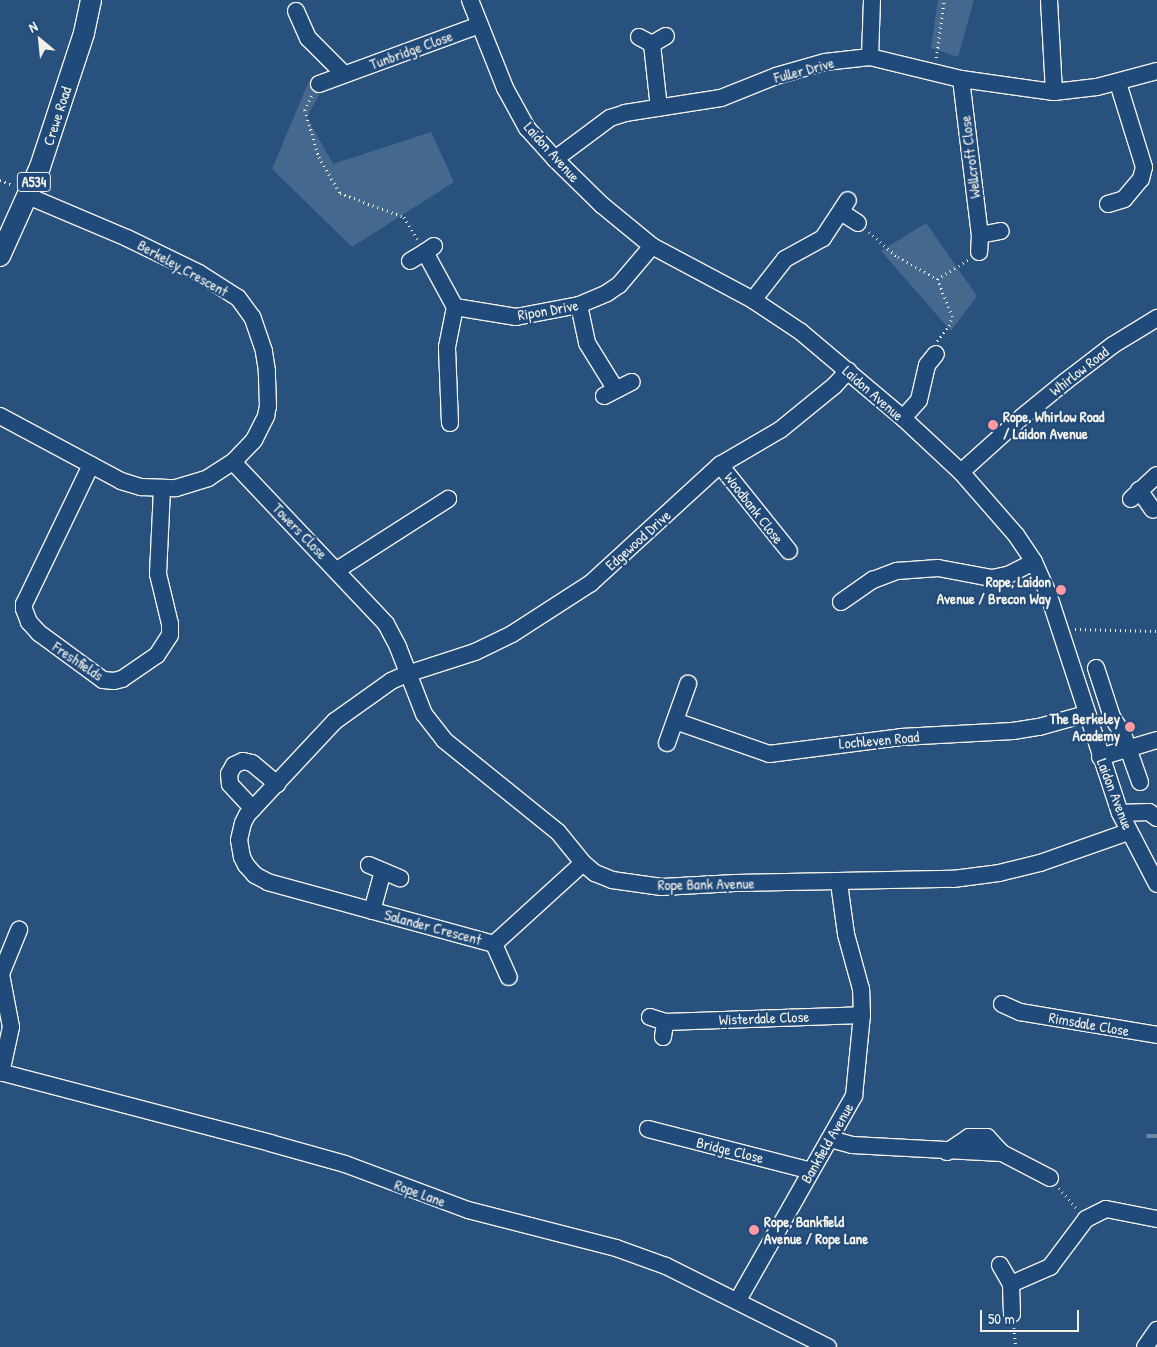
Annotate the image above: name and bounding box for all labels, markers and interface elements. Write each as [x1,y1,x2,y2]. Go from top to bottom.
north arrow [15,15,65,65]
text: N [25,16,40,36]
street label: Tunbridge Close [367,27,455,73]
street label: Fuller Drive [772,53,836,87]
street label: Crewe Road [39,84,75,148]
street label: Wellcroft Close [956,115,984,199]
street label: Laidon Avenue [520,118,584,186]
road number: A534 [16,170,52,193]
street label: Berkeley Crescent [135,236,231,300]
street label: Ripon Drive [516,296,580,324]
street label: Whirlow Road [1046,342,1112,400]
street label: Laidon Avenue [839,362,907,424]
place label: Rope, Whirlow Road / Laidon Avenue [1003,407,1104,442]
marker: Rope, Whirlow Road / Laidon Avenue [987,419,999,431]
street label: Woodbank Close [721,469,787,547]
street label: Towers Close [269,499,331,563]
street label: Edgewood Drive [602,506,674,574]
place label: Rope, Laidon Avenue / Brecon Way [937,572,1051,607]
marker: Rope, Laidon Avenue / Brecon Way [1055,584,1067,596]
street label: Freshfields [49,638,107,684]
place label: The Berkeley Academy [1049,709,1120,744]
marker: The Berkeley Academy [1124,721,1136,733]
street label: Lochleven Road [838,728,920,752]
street label: Laidon Avenue [1093,756,1137,832]
street label: Rope Bank Avenue [658,874,754,894]
street label: Salander Crescent [382,905,484,949]
street label: Wisterdale Close [719,1007,809,1029]
street label: Rimsdale Close [1047,1008,1131,1040]
street label: Bankfield Avenue [797,1100,857,1186]
street label: Bridge Close [695,1133,765,1167]
street label: Rope Lane [392,1175,448,1211]
place label: Rope, Bankfield Avenue / Rope Lane [764,1212,868,1247]
marker: Rope, Bankfield Avenue / Rope Lane [748,1224,760,1236]
scale bar [982,1300,1081,1332]
text: 50 m [988,1308,1015,1329]

